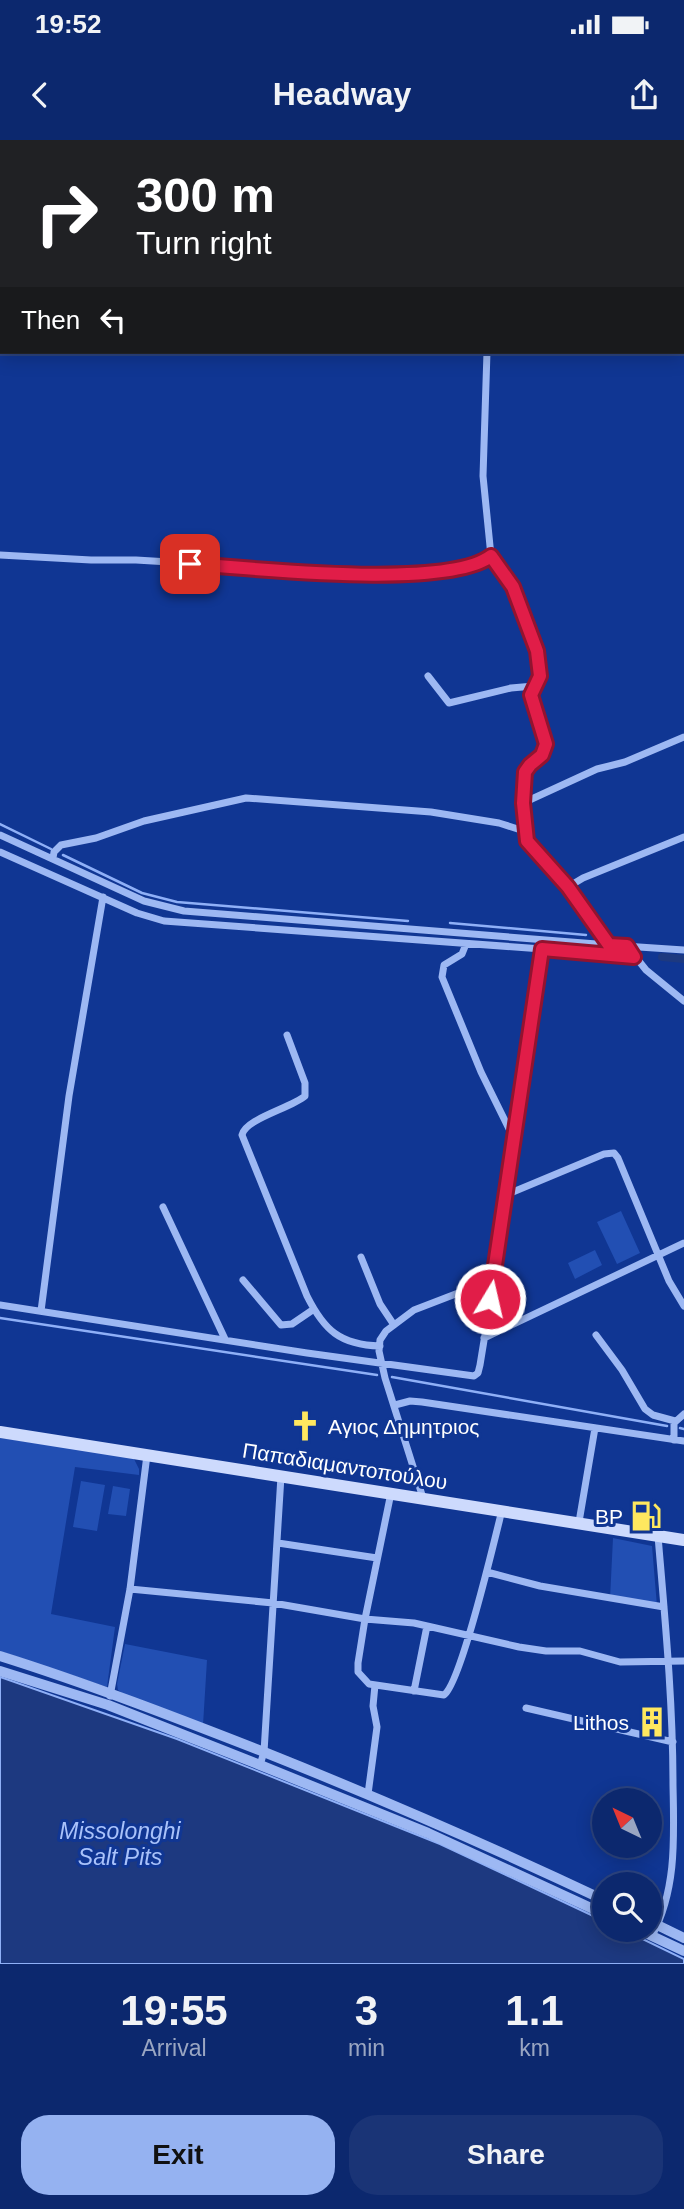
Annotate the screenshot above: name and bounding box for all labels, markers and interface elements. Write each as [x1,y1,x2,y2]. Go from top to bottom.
text: 19:52 [35,9,102,39]
icon: back [21,76,59,114]
text: Headway [273,76,411,112]
icon: share [625,76,663,114]
icon: right [21,168,112,259]
text: 300 m [136,168,275,222]
text: Turn right [136,225,272,261]
icon: left [94,301,132,339]
text: Then [21,305,80,335]
pin [160,534,220,594]
icon: arrive [171,545,209,583]
position arrow [453,1262,527,1336]
church icon: Αγιος Δημητριος [288,1409,322,1443]
place label: Αγιος Δημητριος [328,1415,479,1438]
street label: Παπαδιαμαντοπούλου [241,1438,449,1494]
fuel station icon: BP [629,1499,663,1533]
place label: BP [595,1505,623,1528]
building icon: Lithos [635,1705,669,1739]
place label: Lithos [573,1711,629,1734]
north arrow [592,1788,662,1858]
map controls [592,1788,662,1942]
water label: Missolonghi Salt Pits [59,1818,182,1870]
button: search [592,1872,662,1942]
text: 19:55 [120,1987,228,2034]
text: 3 [355,1987,378,2034]
text: 1.1 [505,1987,564,2034]
text: Arrival [141,2035,207,2061]
text: min [348,2035,385,2061]
text: km [519,2035,550,2061]
button: Exit [21,2115,335,2195]
button: Share [349,2115,663,2195]

